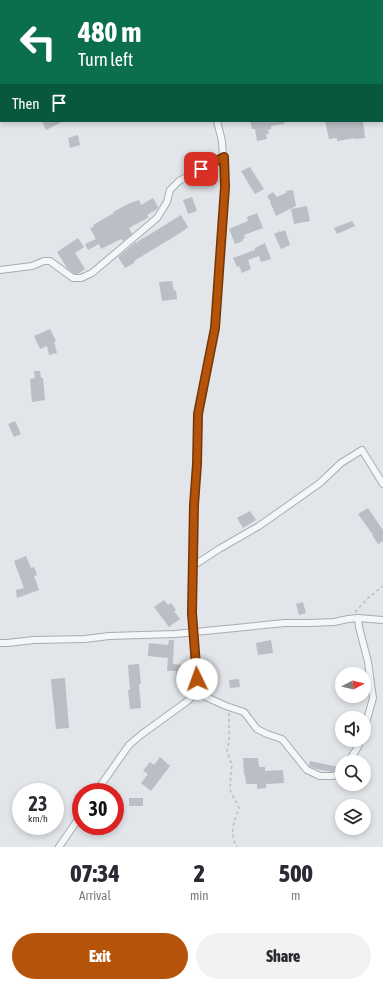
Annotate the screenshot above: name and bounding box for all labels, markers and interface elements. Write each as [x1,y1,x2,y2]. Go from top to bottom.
icon: left [12,16,64,68]
text: 480 m [78,16,141,48]
text: Turn left [78,49,133,70]
icon: arrive [48,92,70,114]
text: Then [12,95,40,112]
pin [184,152,218,186]
icon: arrive [190,158,212,180]
position arrow [176,658,218,700]
north arrow [335,667,371,703]
map controls [335,667,371,835]
button: sound [335,711,371,747]
button: search [335,755,371,791]
speed limit sign: 30 [72,783,124,835]
text: 23 [29,792,47,815]
button: layers [335,799,371,835]
text: km/h [28,813,48,824]
text: 07:34 [70,860,120,887]
text: 2 [194,860,205,887]
text: 500 [279,860,313,887]
text: Arrival [79,888,111,903]
text: min [190,888,209,903]
text: m [291,888,300,903]
button: Exit [12,933,188,979]
button: Share [196,933,371,979]

